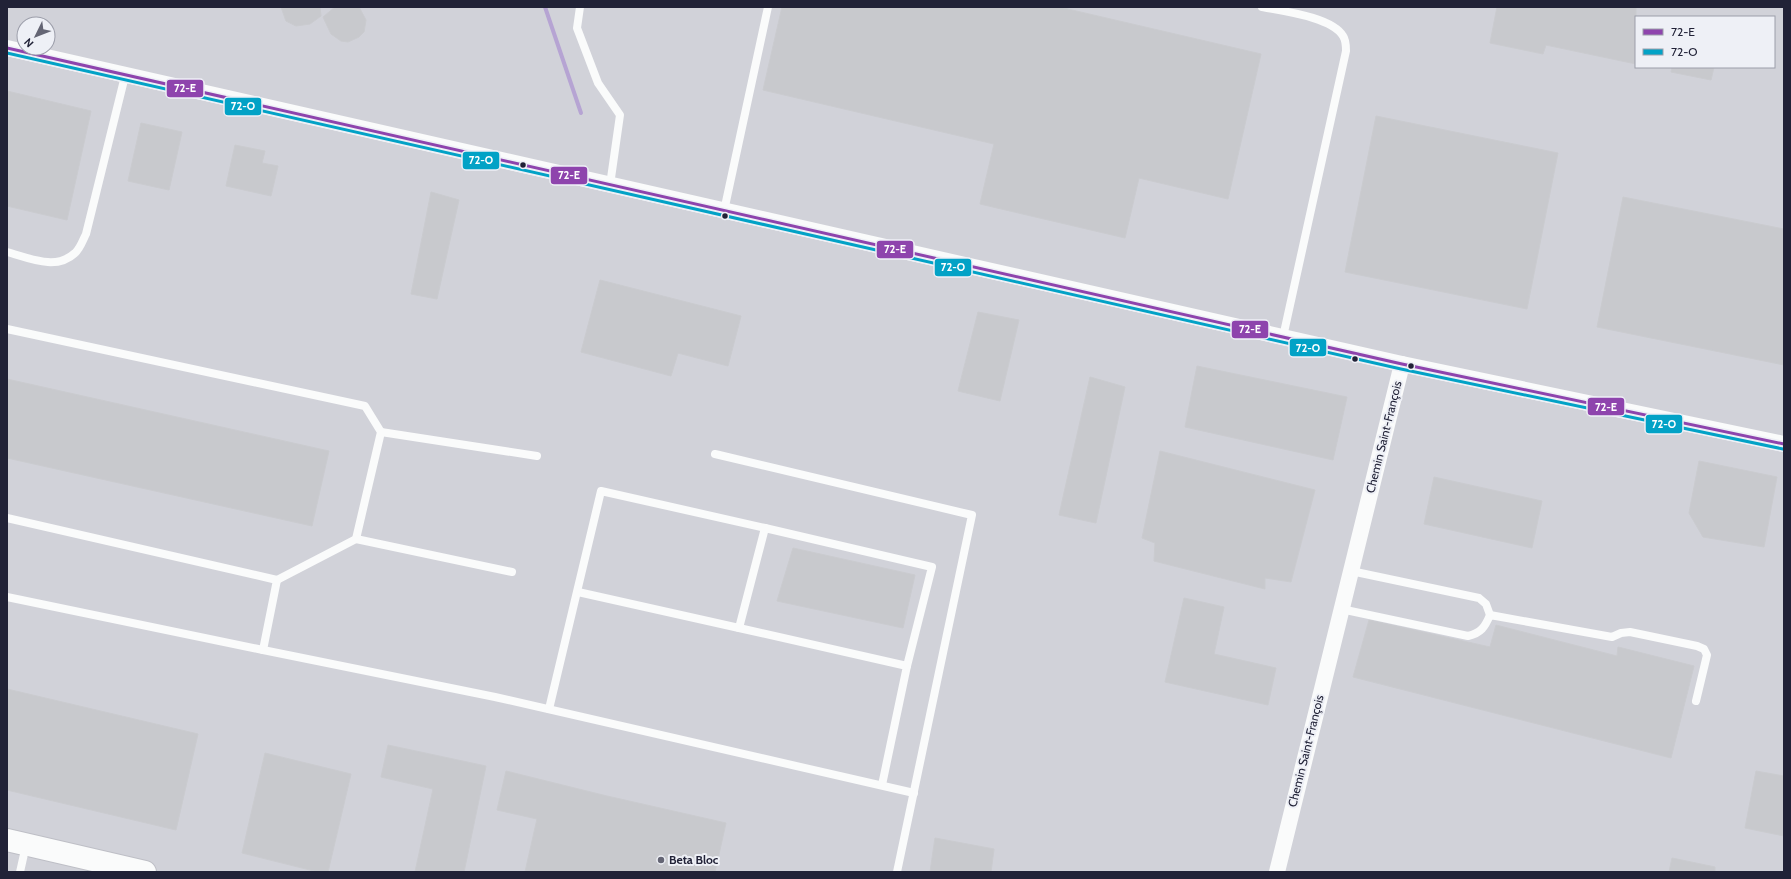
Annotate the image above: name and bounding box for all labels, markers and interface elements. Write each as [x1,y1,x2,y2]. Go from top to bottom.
north arrow [16,16,56,56]
legend [1635,16,1775,68]
text: 72-E [1671,24,1695,39]
text: N [21,35,36,50]
text: 72-O [1671,44,1697,59]
line badge: 72-E [166,79,204,98]
text: 72-E [174,81,196,95]
line badge: 72-O [224,97,262,116]
text: 72-O [231,99,255,113]
line badge: 72-O [462,151,500,170]
text: 72-O [469,153,493,167]
unlabelled marker [518,160,528,170]
line badge: 72-E [550,166,588,185]
text: 72-E [558,168,580,182]
unlabelled marker [720,211,730,221]
line badge: 72-E [876,240,914,259]
text: 72-E [884,242,906,256]
line badge: 72-O [934,258,972,277]
text: 72-O [941,260,965,274]
line badge: 72-E [1231,320,1269,339]
text: 72-E [1239,322,1261,336]
line badge: 72-O [1289,338,1327,357]
text: 72-O [1296,341,1320,355]
unlabelled marker [1350,354,1360,364]
unlabelled marker [1406,361,1416,371]
street label: Chemin Saint-François [1362,379,1405,494]
line badge: 72-E [1587,397,1625,416]
text: 72-E [1595,400,1617,414]
line badge: 72-O [1645,414,1683,434]
text: 72-O [1652,417,1676,431]
street label: Chemin Saint-François [1284,693,1327,808]
place label: Beta Bloc [669,852,719,867]
marker: Beta Bloc [656,855,666,865]

